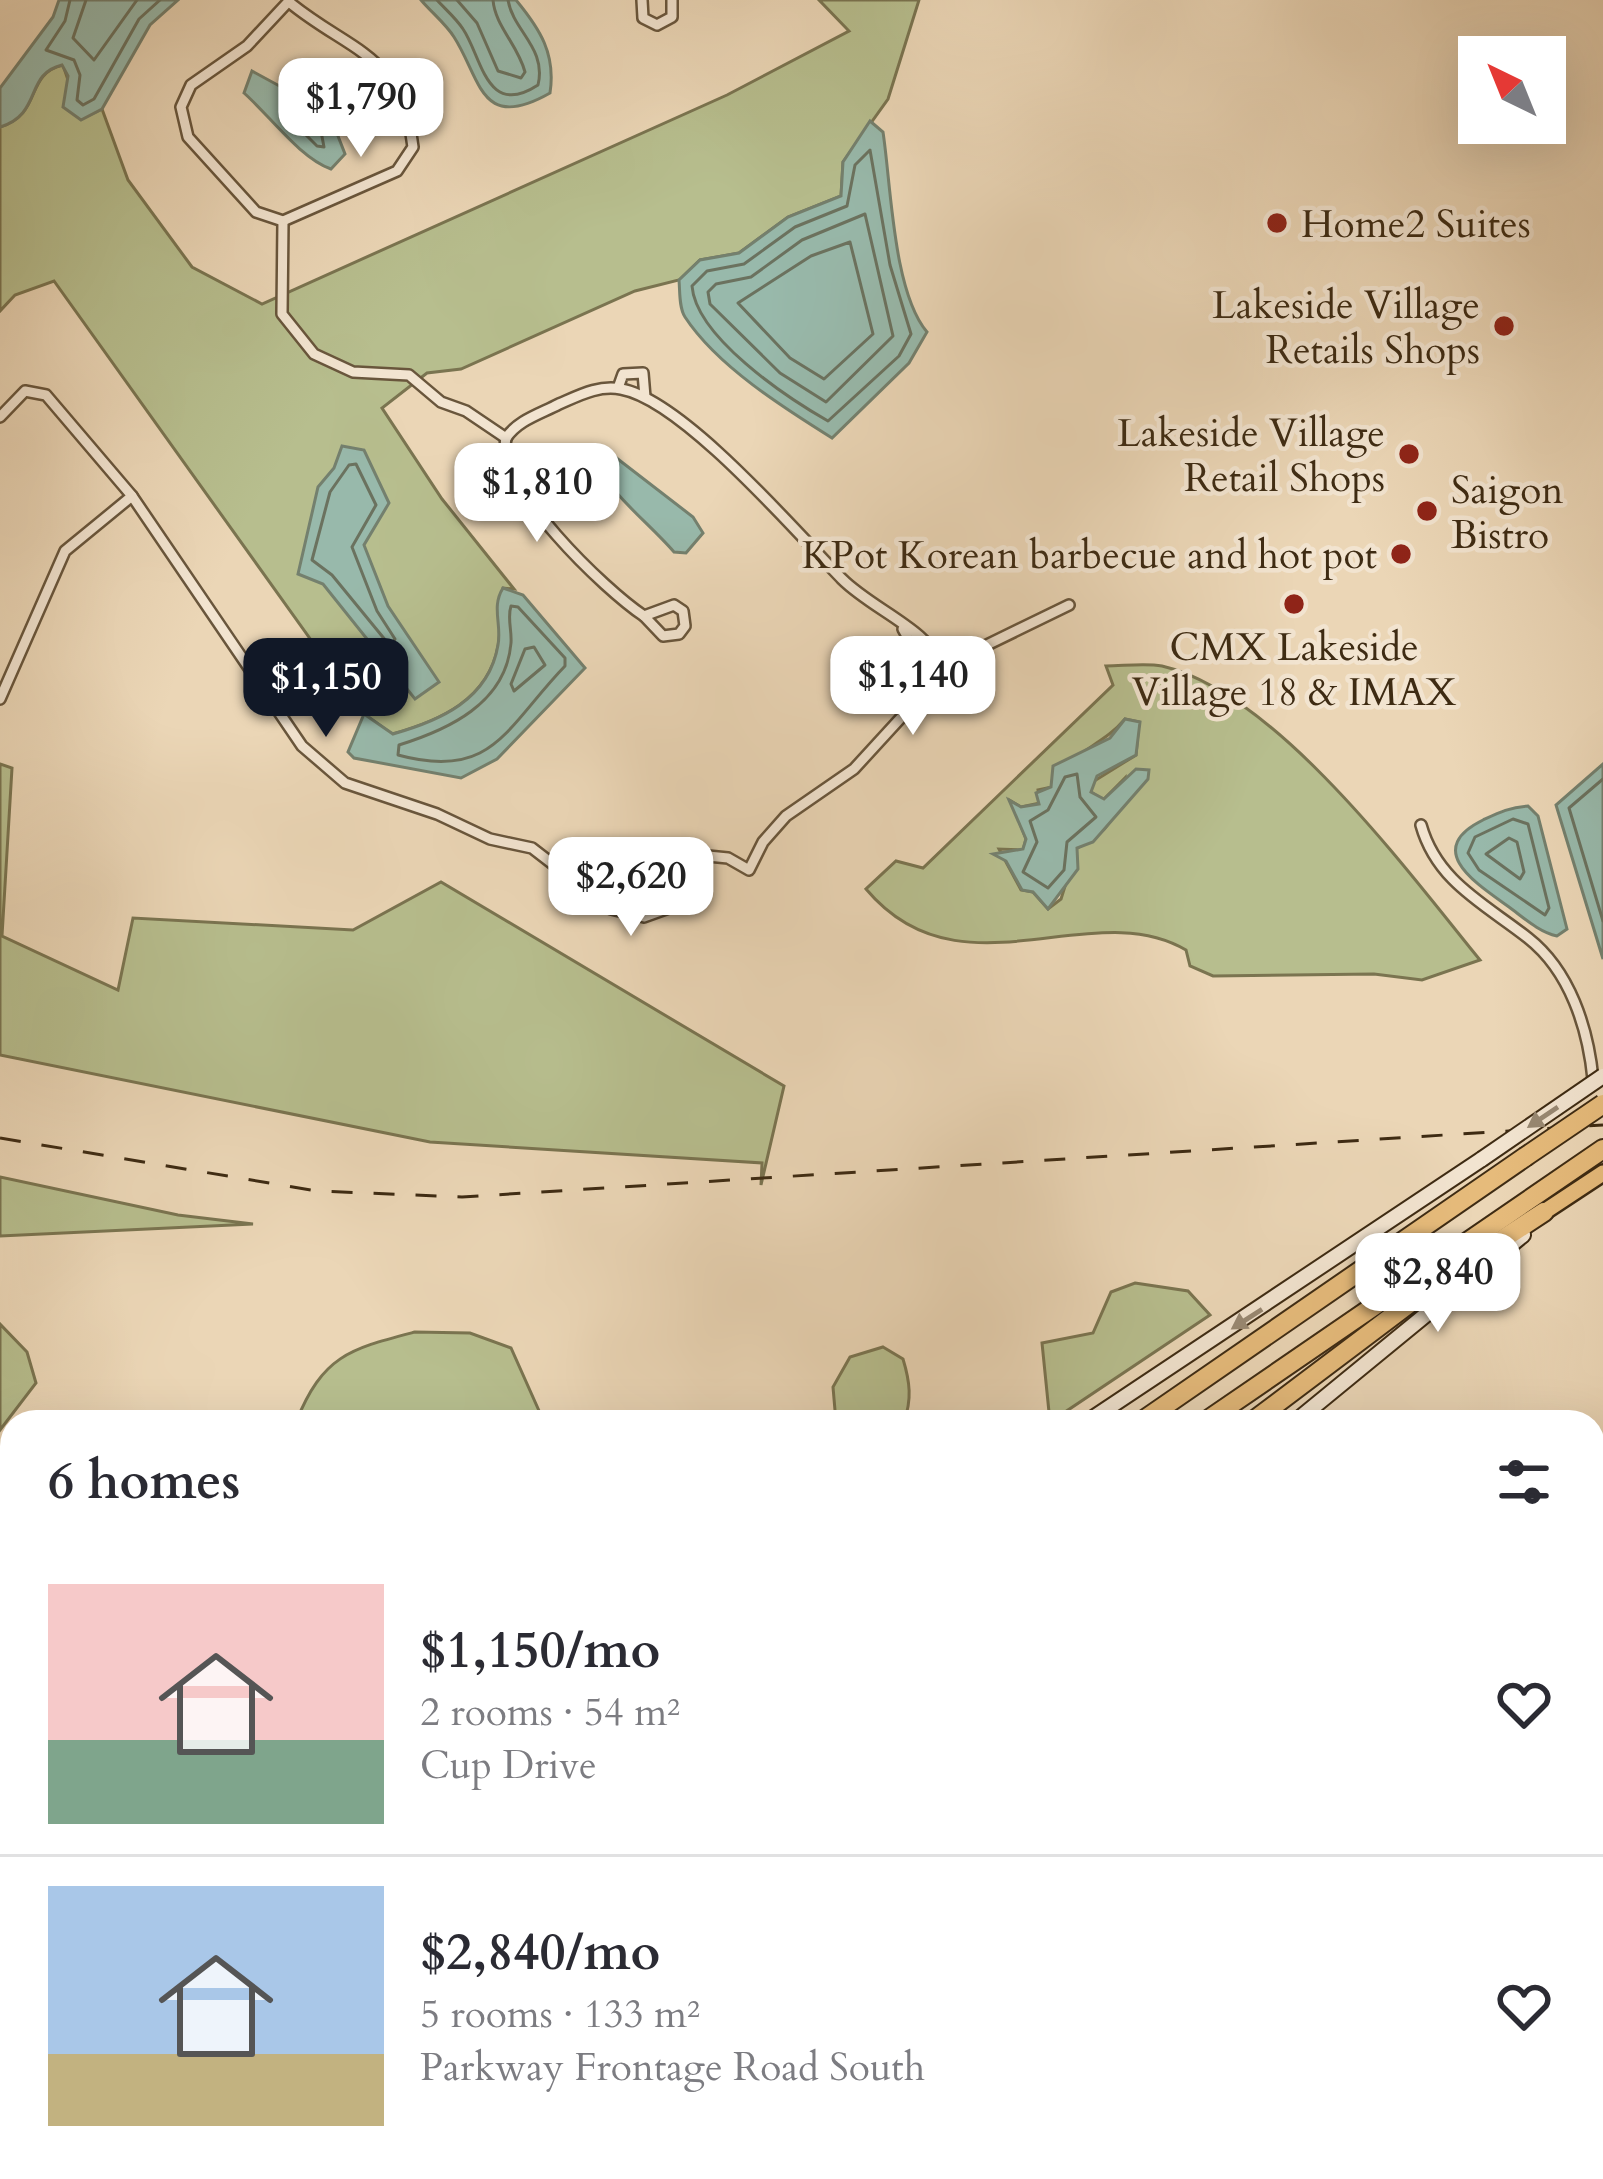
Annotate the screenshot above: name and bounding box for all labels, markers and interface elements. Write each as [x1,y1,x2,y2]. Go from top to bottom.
north arrow [1458,36,1566,144]
map controls [1458,36,1566,144]
pin: $1,790 [263,58,459,160]
text: $1,790 [305,70,417,123]
place label: Home2 Suites [1301,198,1531,251]
marker: Home2 Suites [1264,210,1290,236]
place label: Lakeside Village Retails Shops [1212,279,1480,377]
marker: Lakeside Village Retails Shops [1491,313,1517,339]
place label: Lakeside Village Retail Shops [1117,407,1385,505]
marker: Lakeside Village Retail Shops [1396,441,1422,467]
pin: $1,810 [439,443,635,545]
text: $1,810 [481,455,593,508]
place label: Saigon Bistro [1451,464,1563,562]
marker: Saigon Bistro [1414,498,1440,524]
place label: KPot Korean barbecue and hot pot [802,529,1377,582]
marker: KPot Korean barbecue and hot pot [1388,541,1414,567]
marker: CMX Lakeside Village 18 & IMAX [1281,591,1307,617]
place label: CMX Lakeside Village 18 & IMAX [1132,621,1457,719]
pin: $1,140 [815,636,1011,738]
pin: $1,150 [228,638,424,740]
text: $1,140 [857,648,969,701]
text: $1,150 [270,650,382,703]
pin: $2,620 [533,837,729,939]
text: $2,620 [575,849,687,902]
one-way arrow [1526,1106,1559,1128]
pin: $2,840 [1340,1233,1536,1335]
text: $2,840 [1382,1245,1494,1298]
one-way arrow [1230,1308,1263,1330]
text: 6 homes [48,1447,240,1517]
icon: filters [1491,1449,1557,1515]
text: $1,150/mo [420,1616,660,1686]
icon: home [144,1632,288,1776]
icon: heart [1491,1671,1557,1737]
text: 2 rooms · 54 m² [420,1686,680,1739]
text: Cup Drive [420,1739,597,1792]
text: $2,840/mo [420,1918,660,1988]
icon: home [144,1934,288,2078]
icon: heart [1491,1973,1557,2039]
text: 5 rooms · 133 m² [420,1988,700,2041]
text: Parkway Frontage Road South [420,2041,925,2094]

